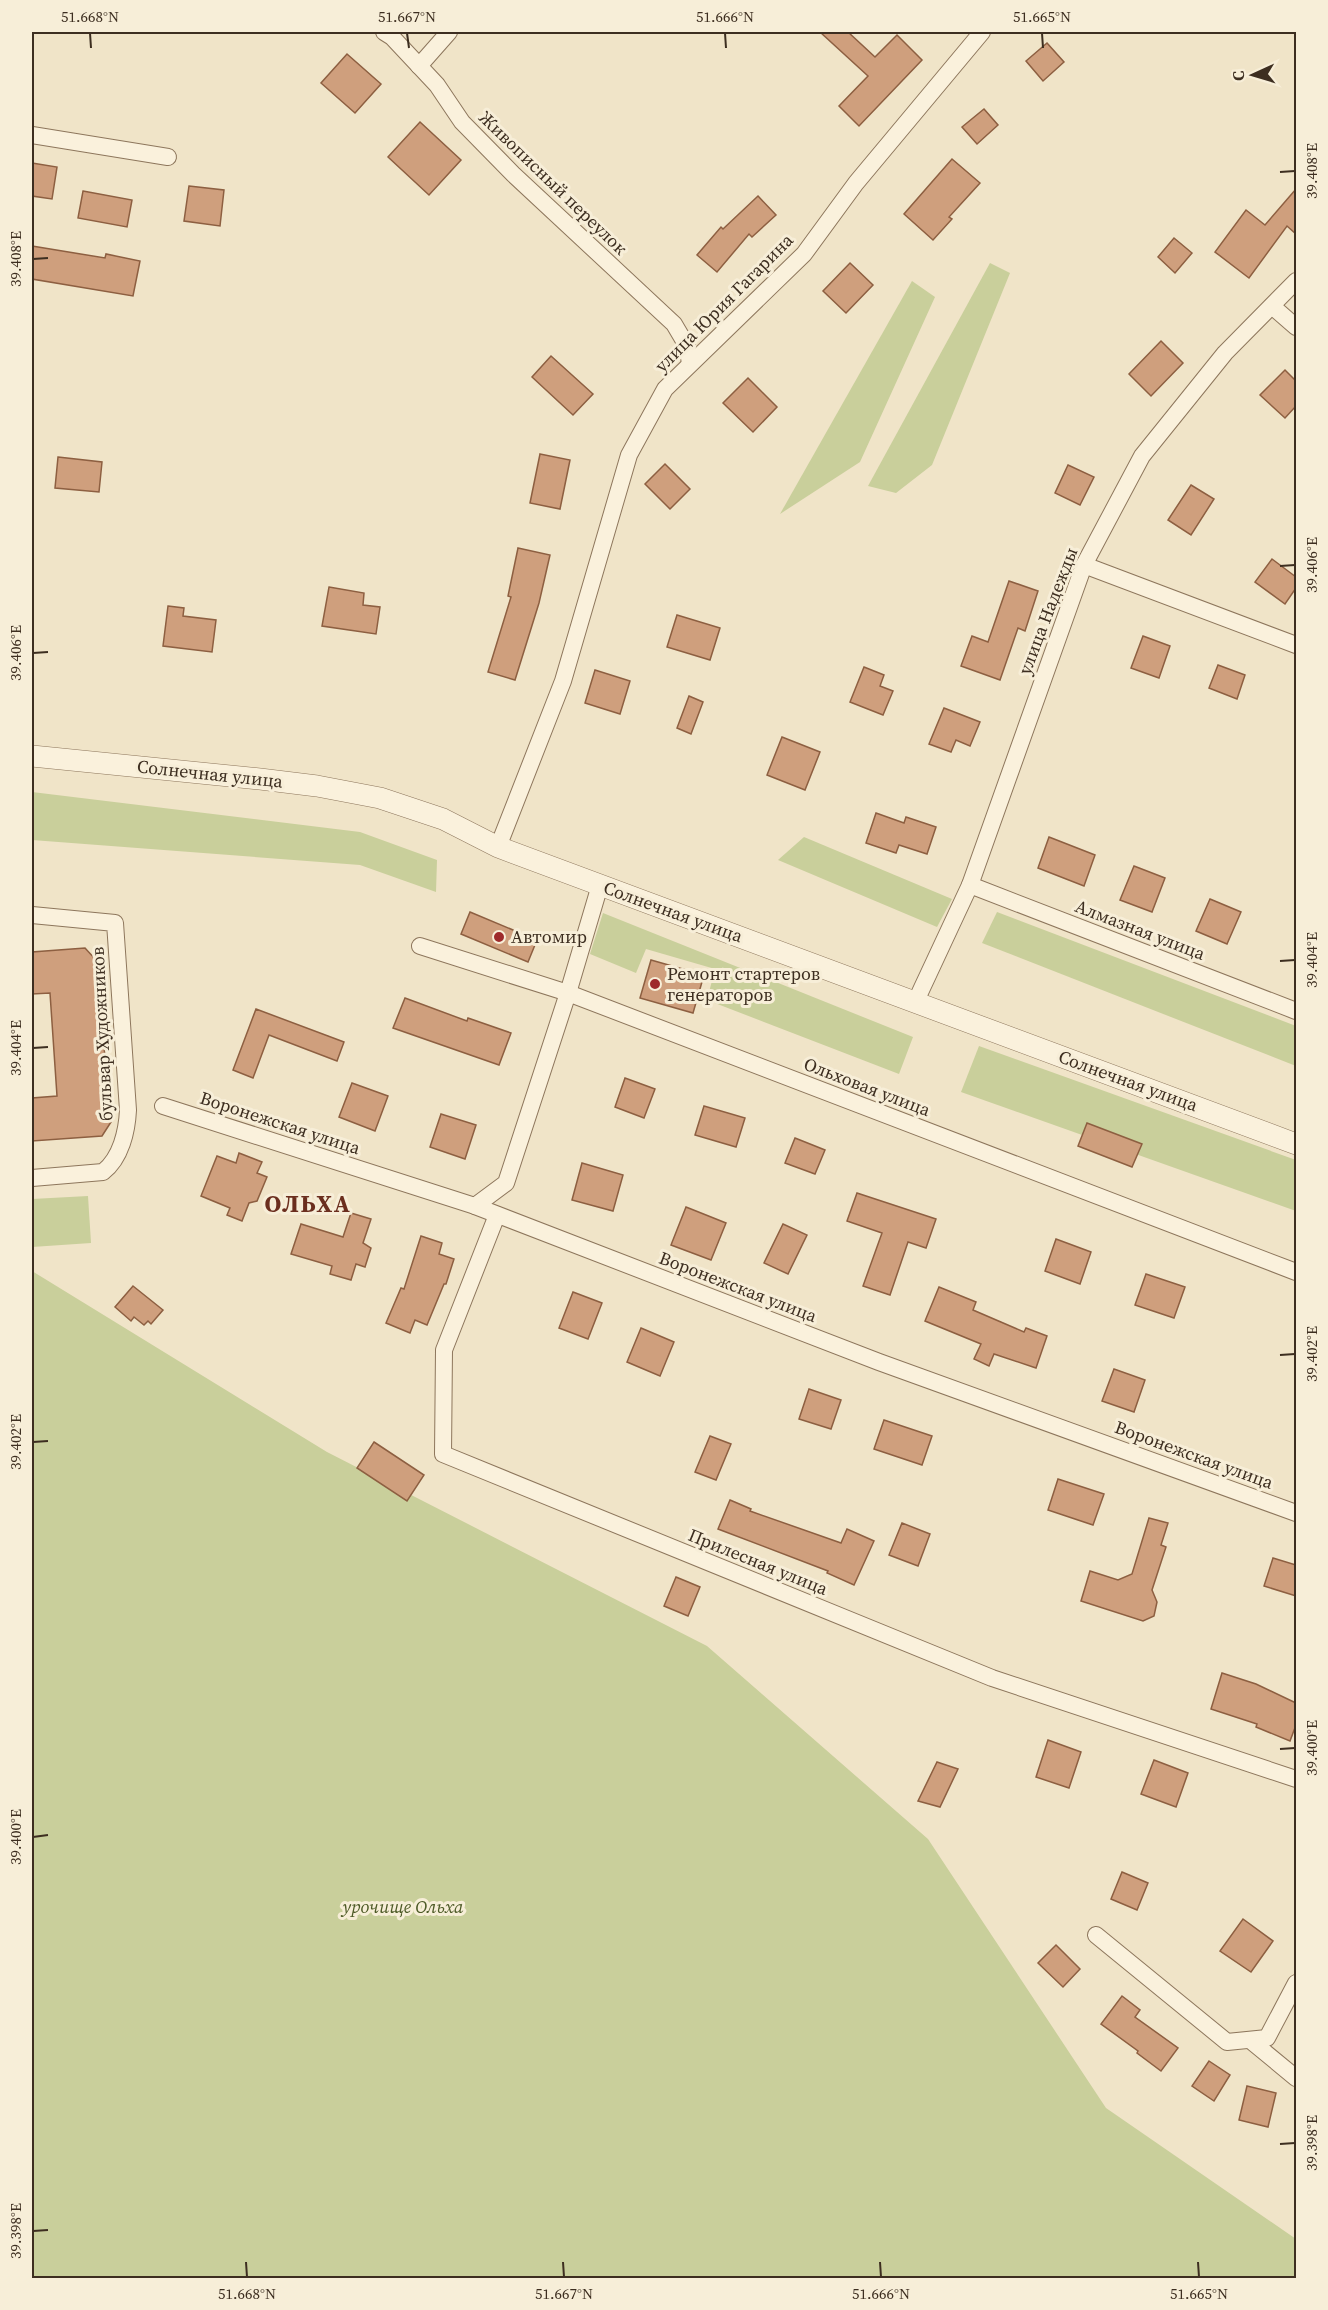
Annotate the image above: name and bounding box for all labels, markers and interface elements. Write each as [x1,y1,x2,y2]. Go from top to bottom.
text: 51.668°N [61,6,119,27]
text: 51.667°N [378,6,436,27]
text: 51.666°N [696,6,754,27]
text: 51.665°N [1013,6,1071,27]
north arrow [1223,45,1283,105]
text: С [1227,70,1249,82]
street label: Живописный переулок [474,105,633,260]
text: 39.408°E [1301,143,1322,199]
street label: улица Юрия Гагарина [649,227,799,377]
text: 39.408°E [5,231,26,287]
text: 39.406°E [1301,537,1322,593]
street label: улица Надежды [1012,544,1083,678]
text: 39.406°E [5,625,26,681]
street label: Солнечная улица [136,753,285,794]
street label: Солнечная улица [600,875,747,949]
street label: Алмазная улица [1071,893,1210,966]
place label: Автомир [511,924,587,949]
marker: Автомир [492,930,506,944]
text: 39.404°E [1301,932,1322,988]
street label: бульвар Художников [84,946,119,1122]
place label: Ремонт стартеров генераторов [667,961,820,1007]
marker: Ремонт стартеров генераторов [648,977,662,991]
text: 39.404°E [5,1020,26,1076]
street label: Солнечная улица [1055,1044,1202,1118]
street label: Ольховая улица [800,1051,935,1122]
street label: Воронежская улица [197,1085,364,1160]
district label: ОЛЬХА [265,1187,351,1220]
street label: Воронежская улица [656,1245,821,1328]
text: 39.402°E [1301,1326,1322,1382]
text: 39.402°E [5,1414,26,1470]
street label: Воронежская улица [1111,1414,1278,1495]
street label: Прилесная улица [685,1522,832,1601]
text: 39.400°E [1301,1720,1322,1776]
text: 39.400°E [5,1809,26,1865]
park label: урочище Ольха [341,1894,464,1919]
text: 39.398°E [1301,2115,1322,2171]
text: 39.398°E [5,2203,26,2259]
text: 51.668°N [218,2283,276,2304]
text: 51.667°N [535,2283,593,2304]
text: 51.666°N [852,2283,910,2304]
text: 51.665°N [1170,2283,1228,2304]

